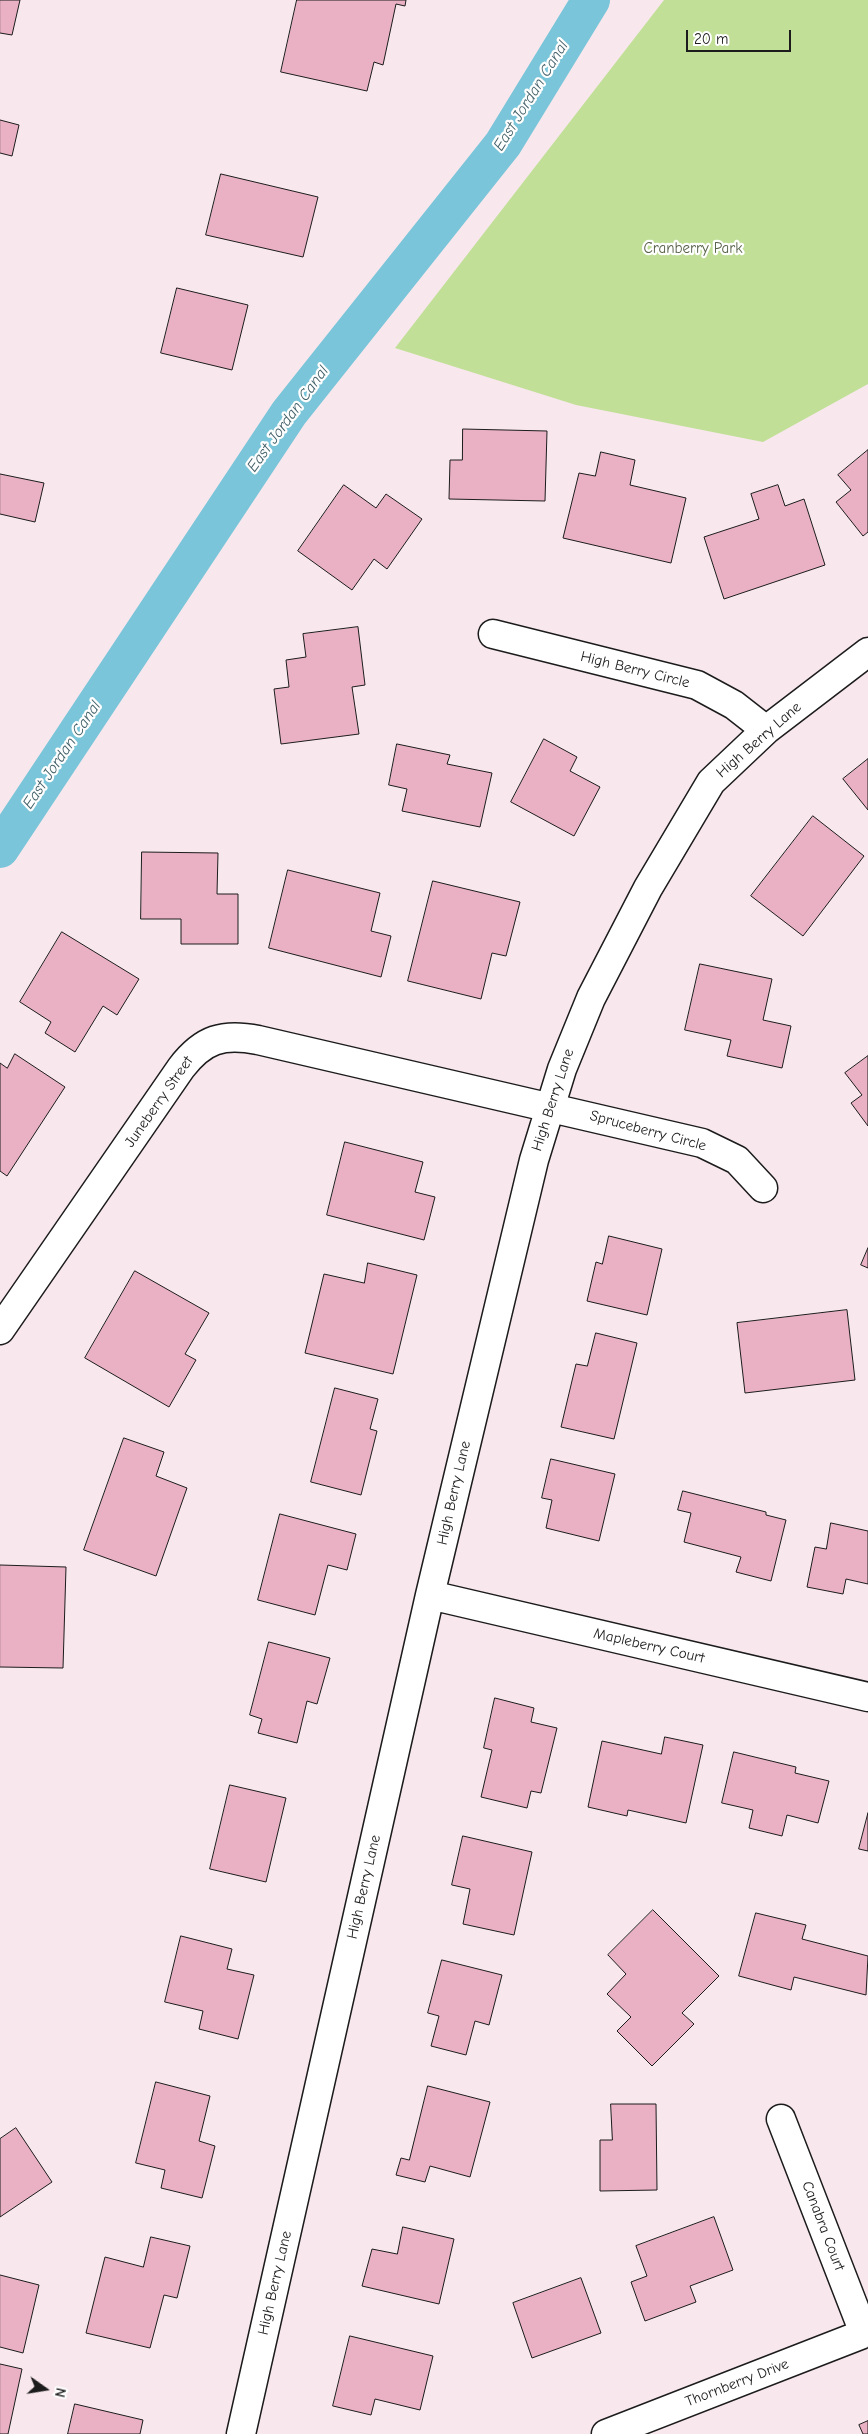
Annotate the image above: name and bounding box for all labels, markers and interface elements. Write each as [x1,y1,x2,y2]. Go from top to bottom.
scale bar [688,20,793,52]
text: 20 m [694,30,728,48]
water label: East Jordan Canal [489,37,573,155]
park label: Cranberry Park [644,240,742,258]
water label: East Jordan Canal [243,362,333,476]
street label: High Berry Circle [579,648,691,692]
water label: East Jordan Canal [19,697,105,813]
street label: High Berry Lane [713,698,805,782]
street label: High Berry Lane [528,1047,578,1153]
street label: Juneberry Street [121,1053,197,1151]
street label: Spruceberry Circle [588,1107,708,1155]
street label: High Berry Lane [433,1439,475,1547]
street label: Mapleberry Court [592,1624,706,1668]
street label: High Berry Lane [343,1833,385,1941]
street label: Canabra Court [798,2179,848,2273]
street label: High Berry Lane [254,2229,296,2337]
street label: Thornberry Drive [683,2355,791,2411]
north arrow [20,2364,70,2414]
text: N [51,2386,69,2399]

